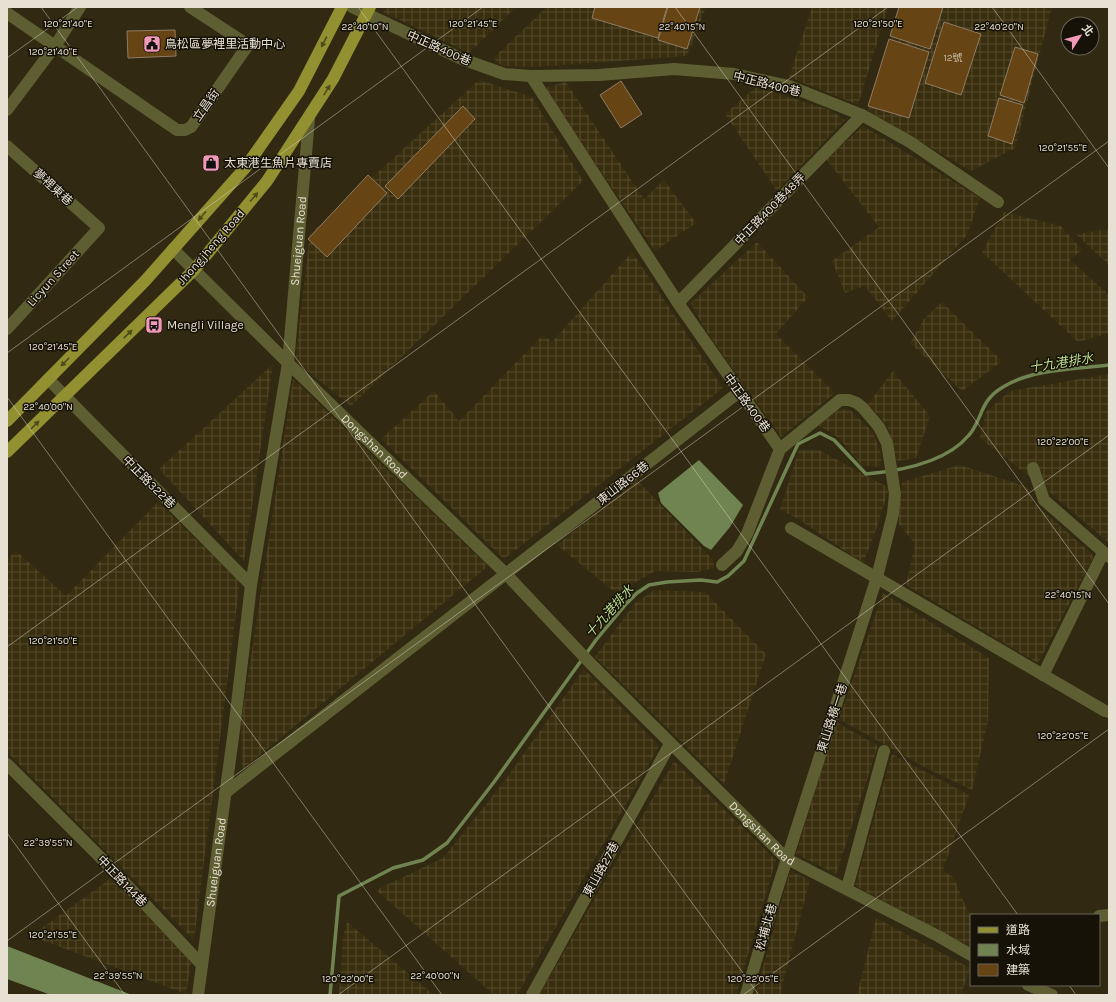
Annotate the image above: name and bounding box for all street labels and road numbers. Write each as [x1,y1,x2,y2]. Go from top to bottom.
street label: 中正路400巷 [405,28,473,68]
street label: 中正路400巷 [732,69,802,99]
street label: 立昌街 [190,86,222,124]
street label: 夢裡東巷 [30,166,76,208]
street label: 中正路400巷48弄 [732,170,808,248]
street label: Shueiguan Road [288,196,309,286]
street label: Jhongjheng Road [174,206,248,288]
street label: Licyun Street [24,246,82,309]
street label: 中正路400巷 [721,371,773,435]
street label: Dongshan Road [338,411,410,482]
street label: 中正路322巷 [120,453,178,511]
street label: 東山路66巷 [594,458,652,508]
street label: 東山路橫一巷 [814,682,850,754]
street label: Dongshan Road [726,798,797,869]
street label: Shueiguan Road [203,817,229,908]
street label: 東山路27巷 [580,839,622,899]
street label: 中正路144巷 [94,853,150,909]
street label: 松埔北巷 [753,902,779,952]

